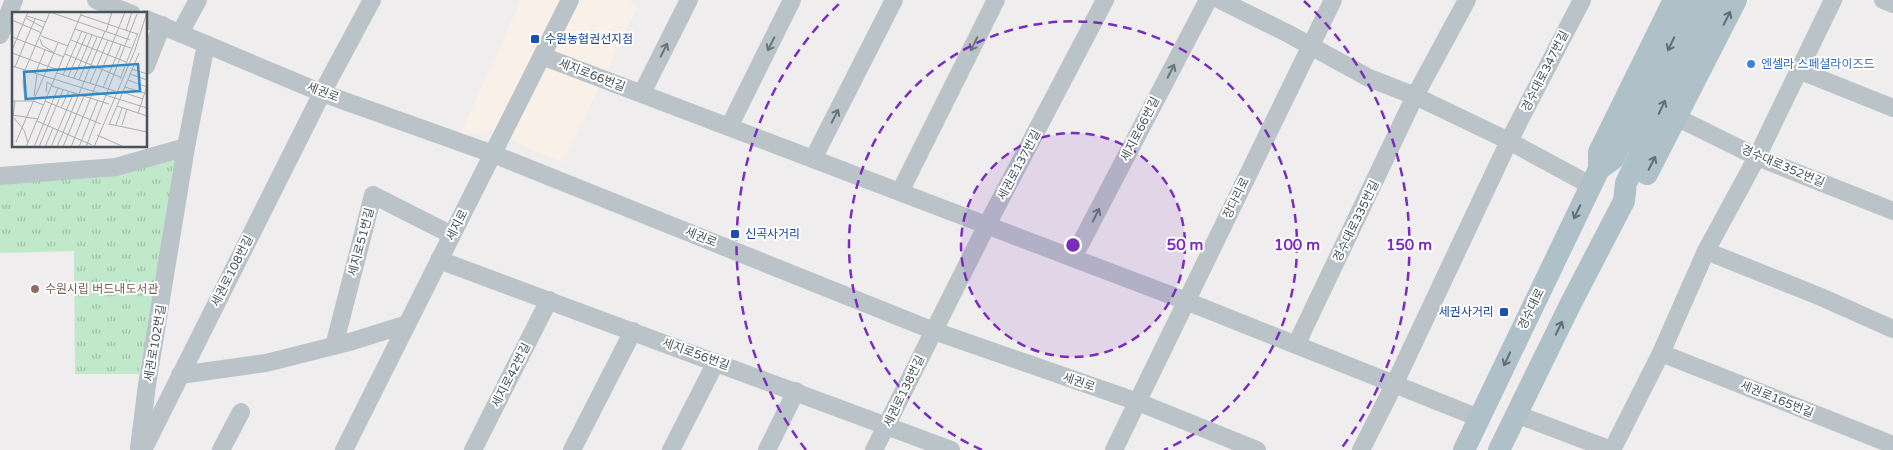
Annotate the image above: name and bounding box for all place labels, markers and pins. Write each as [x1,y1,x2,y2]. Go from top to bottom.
place label: 수원농협권선지점 [545,32,633,46]
marker: 수원농협권선지점 [529,33,541,45]
place label: 엔셀라 스페셜라이즈드 [1761,57,1875,71]
marker: 엔셀라 스페셜라이즈드 [1745,58,1757,70]
place label: 신곡사거리 [745,227,800,241]
marker: 신곡사거리 [729,228,741,240]
centre of rings [1064,236,1082,254]
place label: 수원시립 버드내도서관 [45,282,159,296]
marker: 수원시립 버드내도서관 [29,283,41,295]
place label: 세권사거리 [1439,305,1494,319]
marker: 세권사거리 [1498,306,1510,318]

